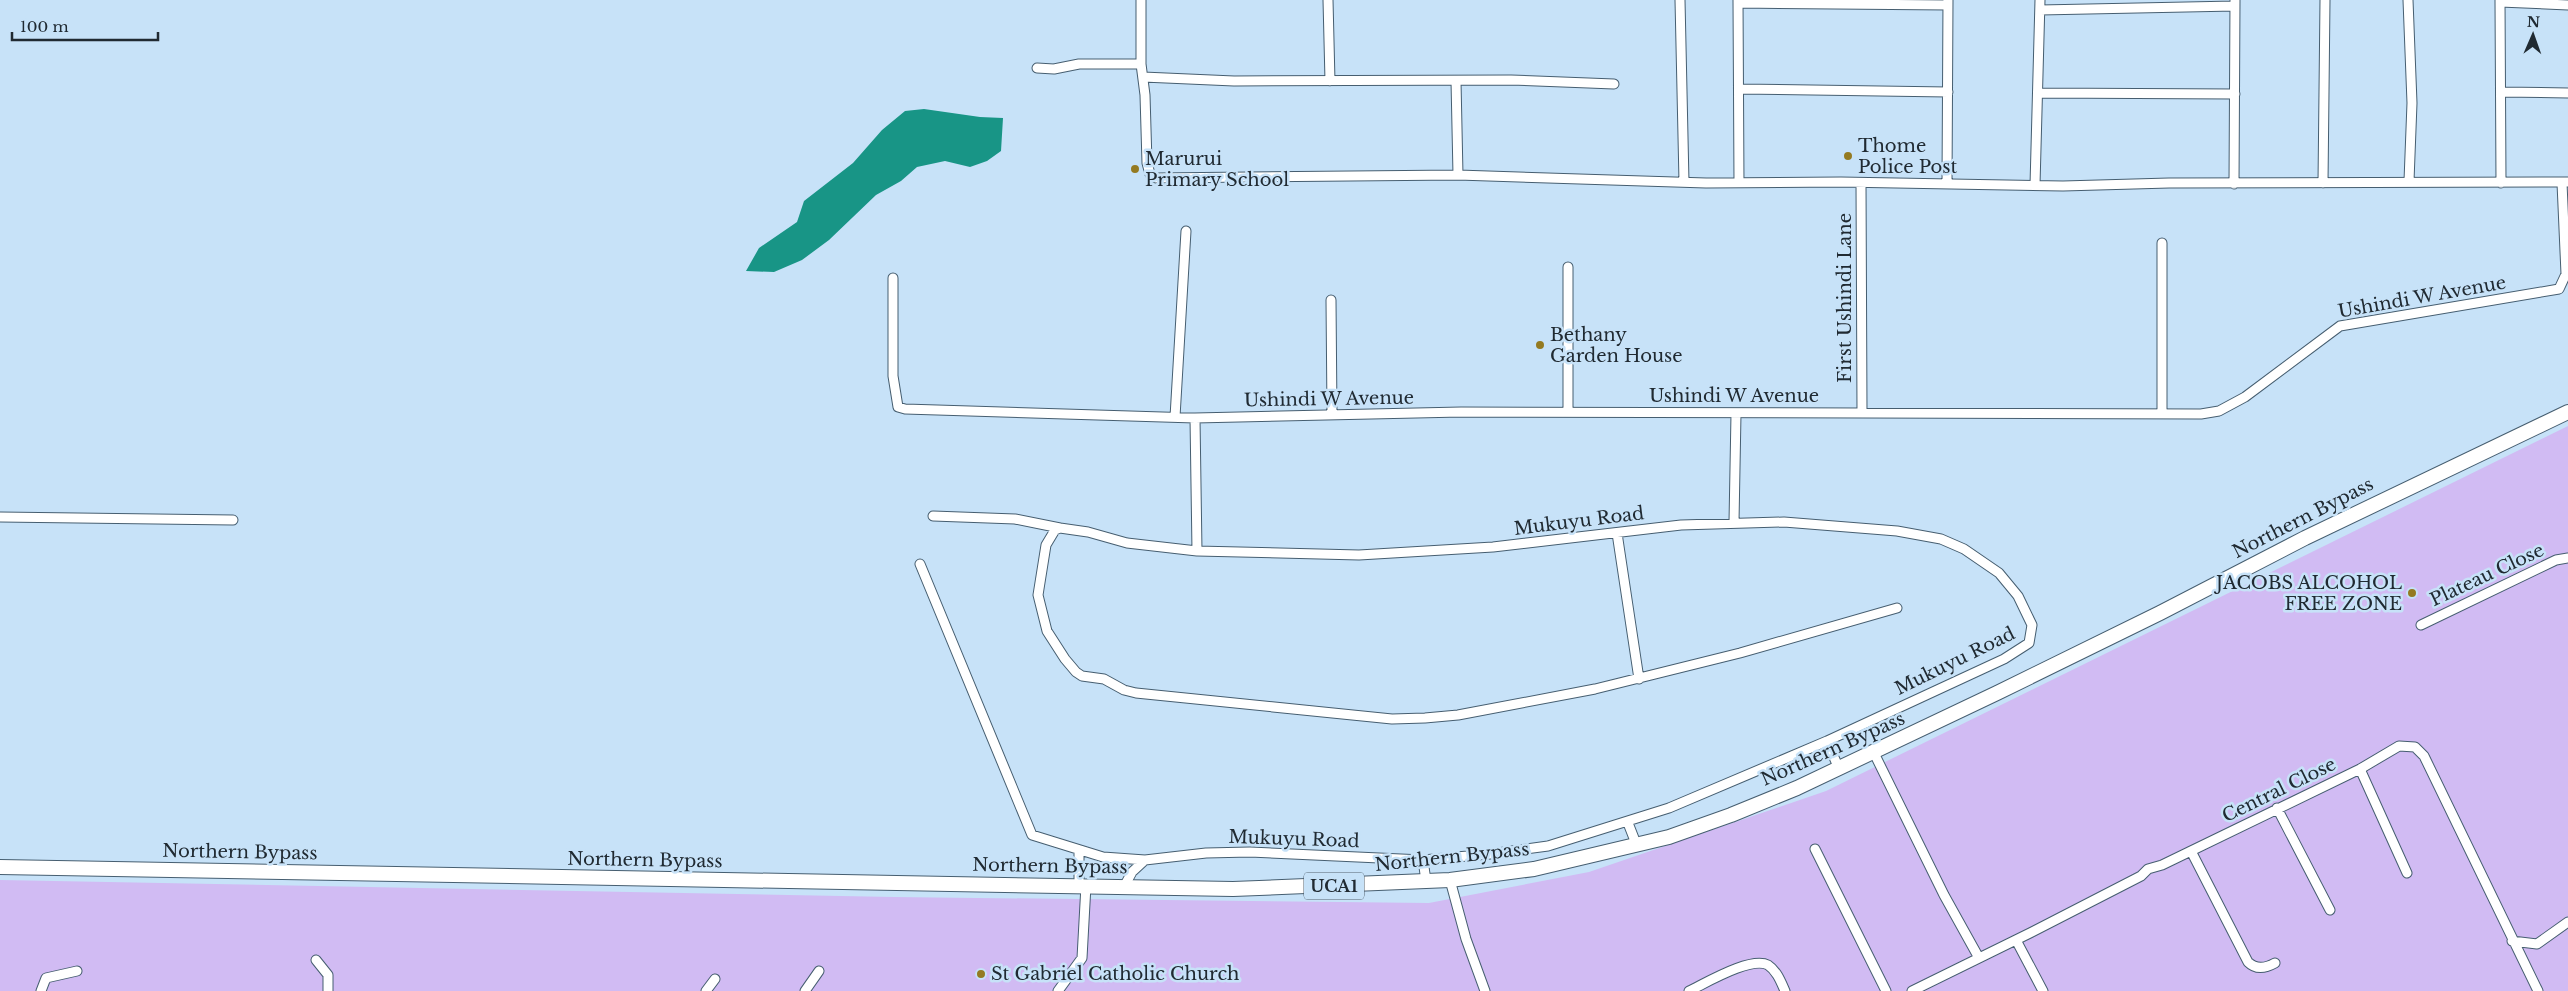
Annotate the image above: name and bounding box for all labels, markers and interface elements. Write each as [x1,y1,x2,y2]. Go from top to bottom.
scale bar [12,10,159,42]
north arrow [2508,10,2558,60]
text: N [2527,13,2540,31]
text: 100 m [20,17,69,36]
place label: Thome Police Post [1858,135,1957,178]
place label: Marurui Primary School [1145,148,1289,191]
marker: Thome Police Post [1842,150,1854,162]
marker: Marurui Primary School [1129,163,1141,175]
street label: First Ushindi Lane [1834,213,1856,383]
street label: Ushindi W Avenue [2336,271,2508,323]
place label: Bethany Garden House [1550,324,1683,367]
marker: Bethany Garden House [1534,339,1546,351]
street label: Ushindi W Avenue [1649,385,1819,407]
street label: Ushindi W Avenue [1244,387,1414,411]
street label: Northern Bypass [2229,473,2377,563]
street label: Mukuyu Road [1513,502,1645,540]
street label: Plateau Close [2427,539,2547,611]
place label: JACOBS ALCOHOL FREE ZONE [2214,572,2402,615]
marker: JACOBS ALCOHOL FREE ZONE [2406,587,2418,599]
street label: Mukuyu Road [1891,622,2019,700]
street label: Northern Bypass [1758,707,1908,791]
street label: Central Close [2218,753,2340,827]
street label: Mukuyu Road [1228,826,1360,852]
street label: Northern Bypass [1374,838,1530,876]
street label: Northern Bypass [162,840,318,864]
street label: Northern Bypass [567,848,723,872]
street label: Northern Bypass [972,854,1128,878]
road number: UCA1 [1304,872,1364,899]
place label: St Gabriel Catholic Church [991,963,1239,985]
marker: St Gabriel Catholic Church [975,968,987,980]

